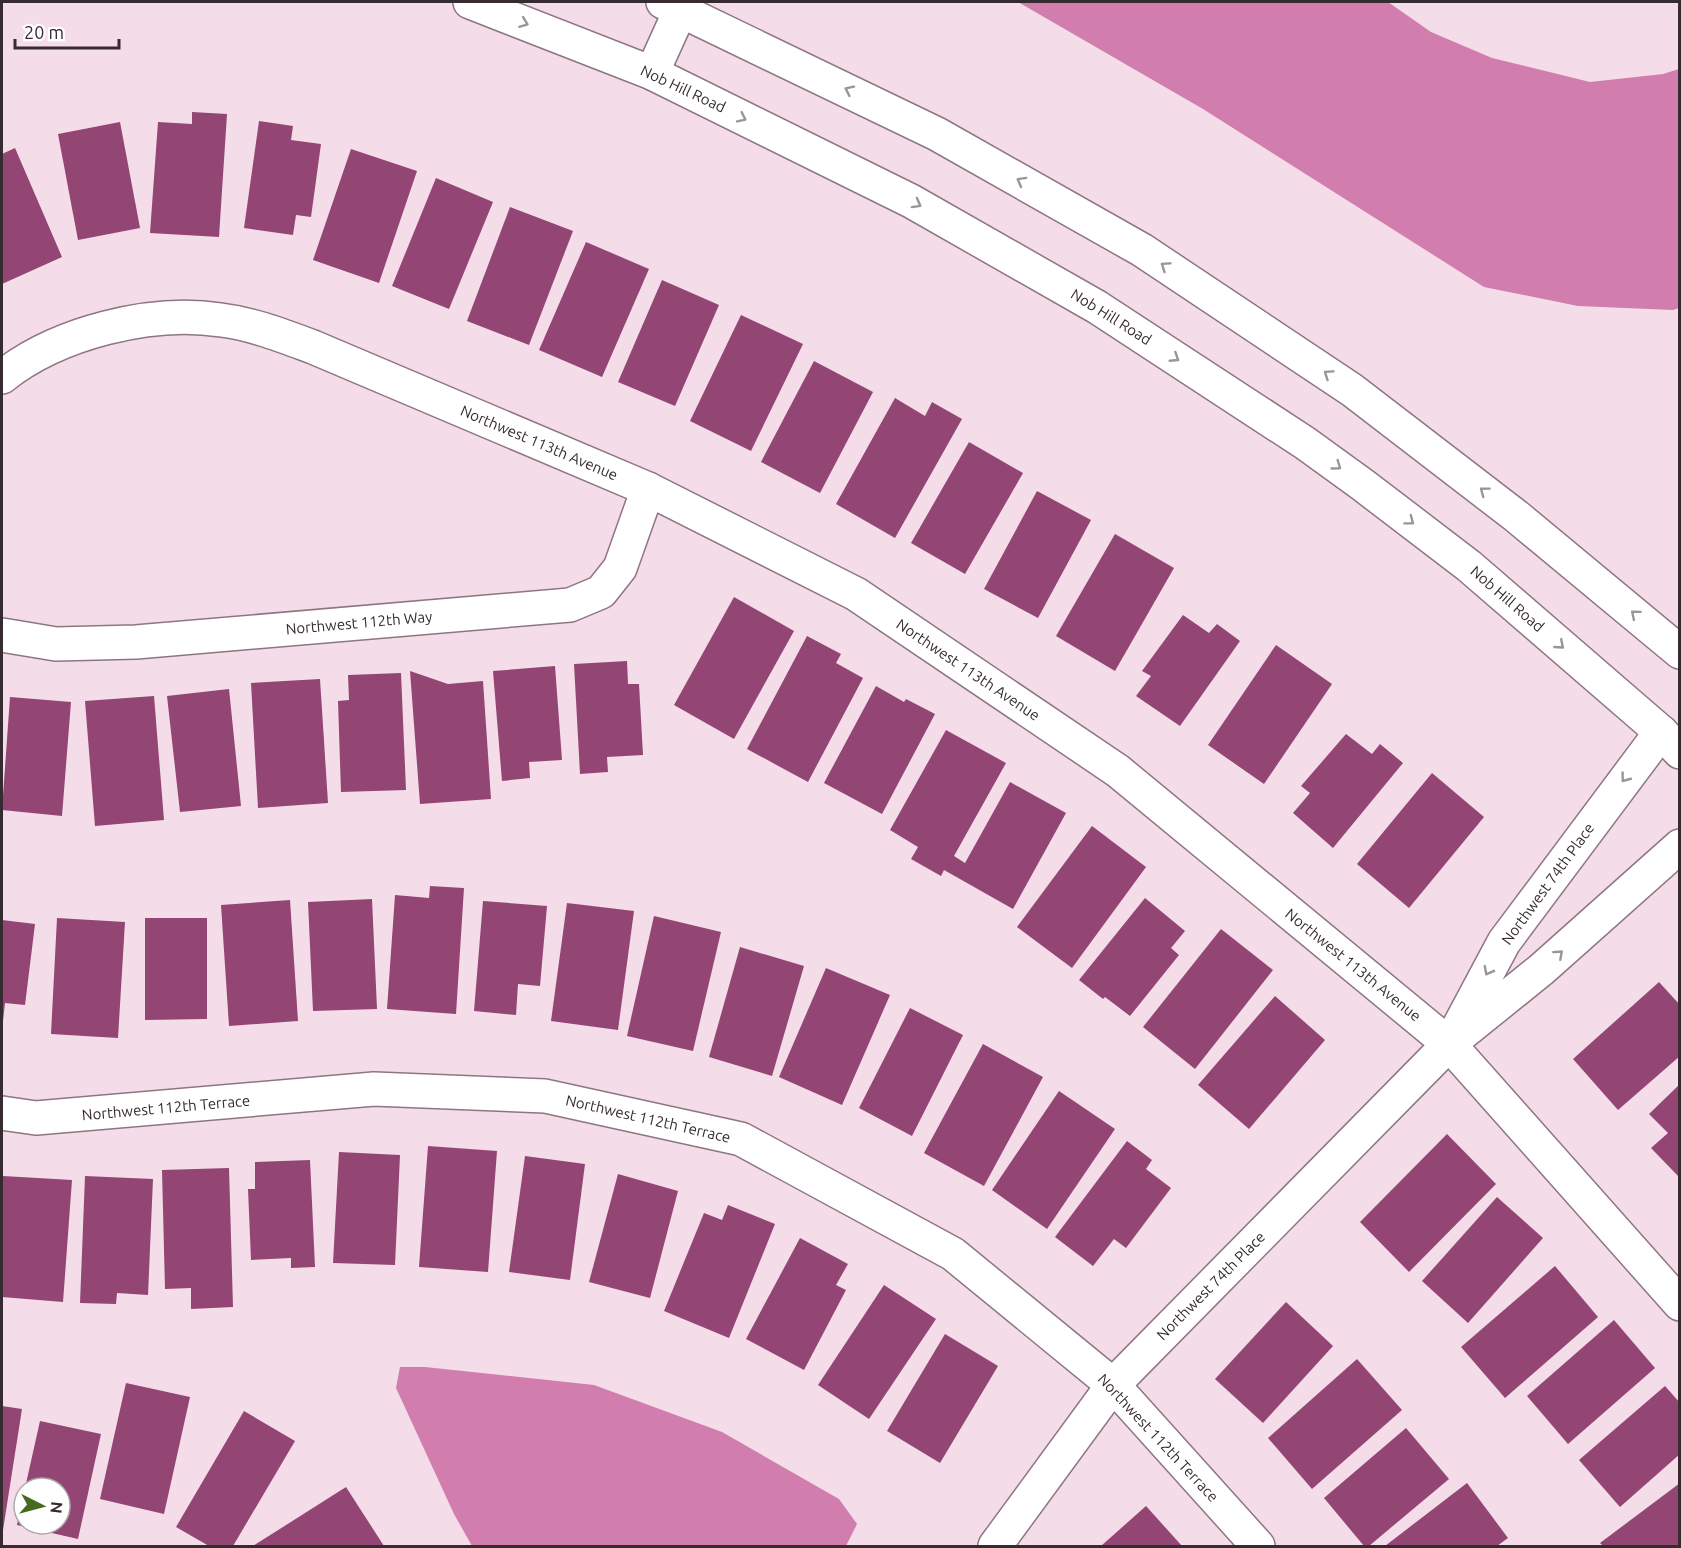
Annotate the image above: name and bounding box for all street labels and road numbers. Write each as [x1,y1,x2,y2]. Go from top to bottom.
street label: Nob Hill Road [638,61,728,116]
street label: Nob Hill Road [1068,285,1155,348]
street label: Northwest 113th Avenue [458,402,620,483]
street label: Nob Hill Road [1467,562,1547,635]
street label: Northwest 112th Way [285,608,433,637]
street label: Northwest 113th Avenue [893,615,1043,724]
street label: Northwest 74th Place [1498,820,1597,948]
street label: Northwest 113th Avenue [1282,905,1424,1024]
street label: Northwest 112th Terrace [564,1091,732,1146]
street label: Northwest 112th Terrace [81,1092,251,1123]
street label: Northwest 74th Place [1153,1228,1268,1343]
street label: Northwest 112th Terrace [1095,1370,1222,1505]

